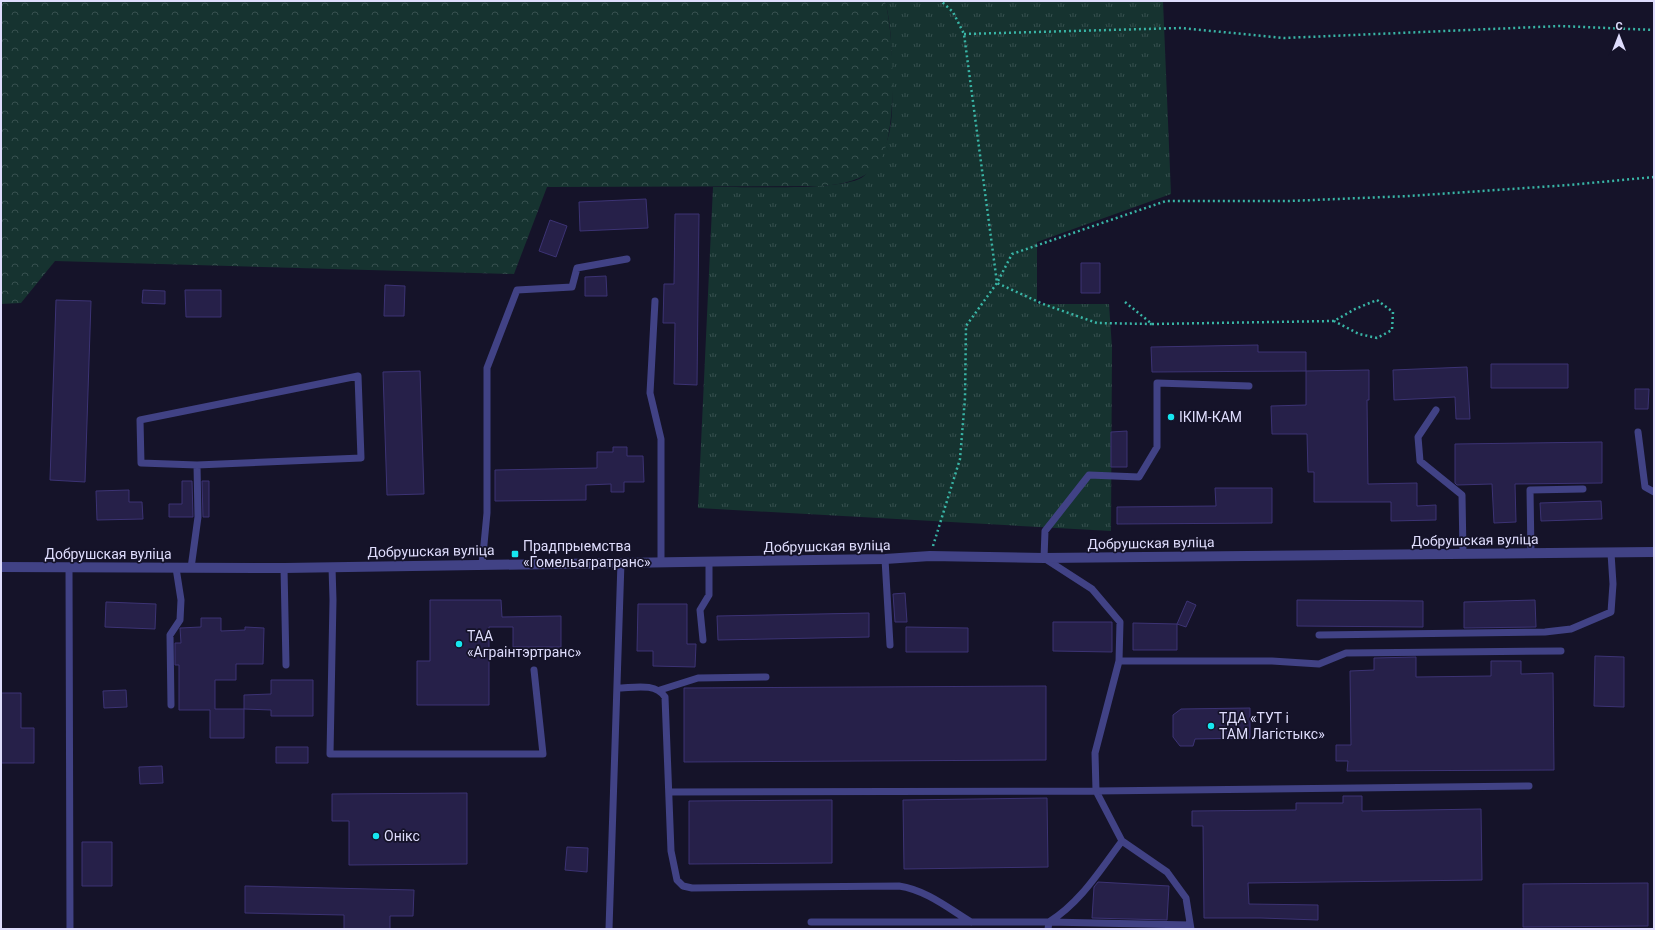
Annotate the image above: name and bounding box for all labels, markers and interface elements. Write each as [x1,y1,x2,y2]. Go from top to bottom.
north arrow [1599,16,1639,56]
text: С [1615,20,1623,33]
place label: ІКІМ-КАМ [1179,409,1242,425]
marker: ІКІМ-КАМ [1166,412,1176,422]
street label: Добрушская вуліца [1411,531,1539,549]
street label: Добрушская вуліца [1087,534,1215,552]
street label: Добрушская вуліца [763,537,891,555]
place label: Прадпрыемства «Гомельагратранс» [523,538,651,570]
street label: Добрушская вуліца [367,542,495,560]
street label: Добрушская вуліца [44,546,172,562]
marker: Прадпрыемства «Гомельагратранс» [510,549,520,559]
place label: ТАА «Аграінтэртранс» [467,628,582,660]
marker: ТАА «Аграінтэртранс» [454,639,464,649]
place label: ТДА «ТУТ і ТАМ Лагістыкс» [1219,710,1325,742]
marker: ТДА «ТУТ і ТАМ Лагістыкс» [1206,721,1216,731]
place label: Онікс [384,828,420,844]
marker: Онікс [371,831,381,841]

